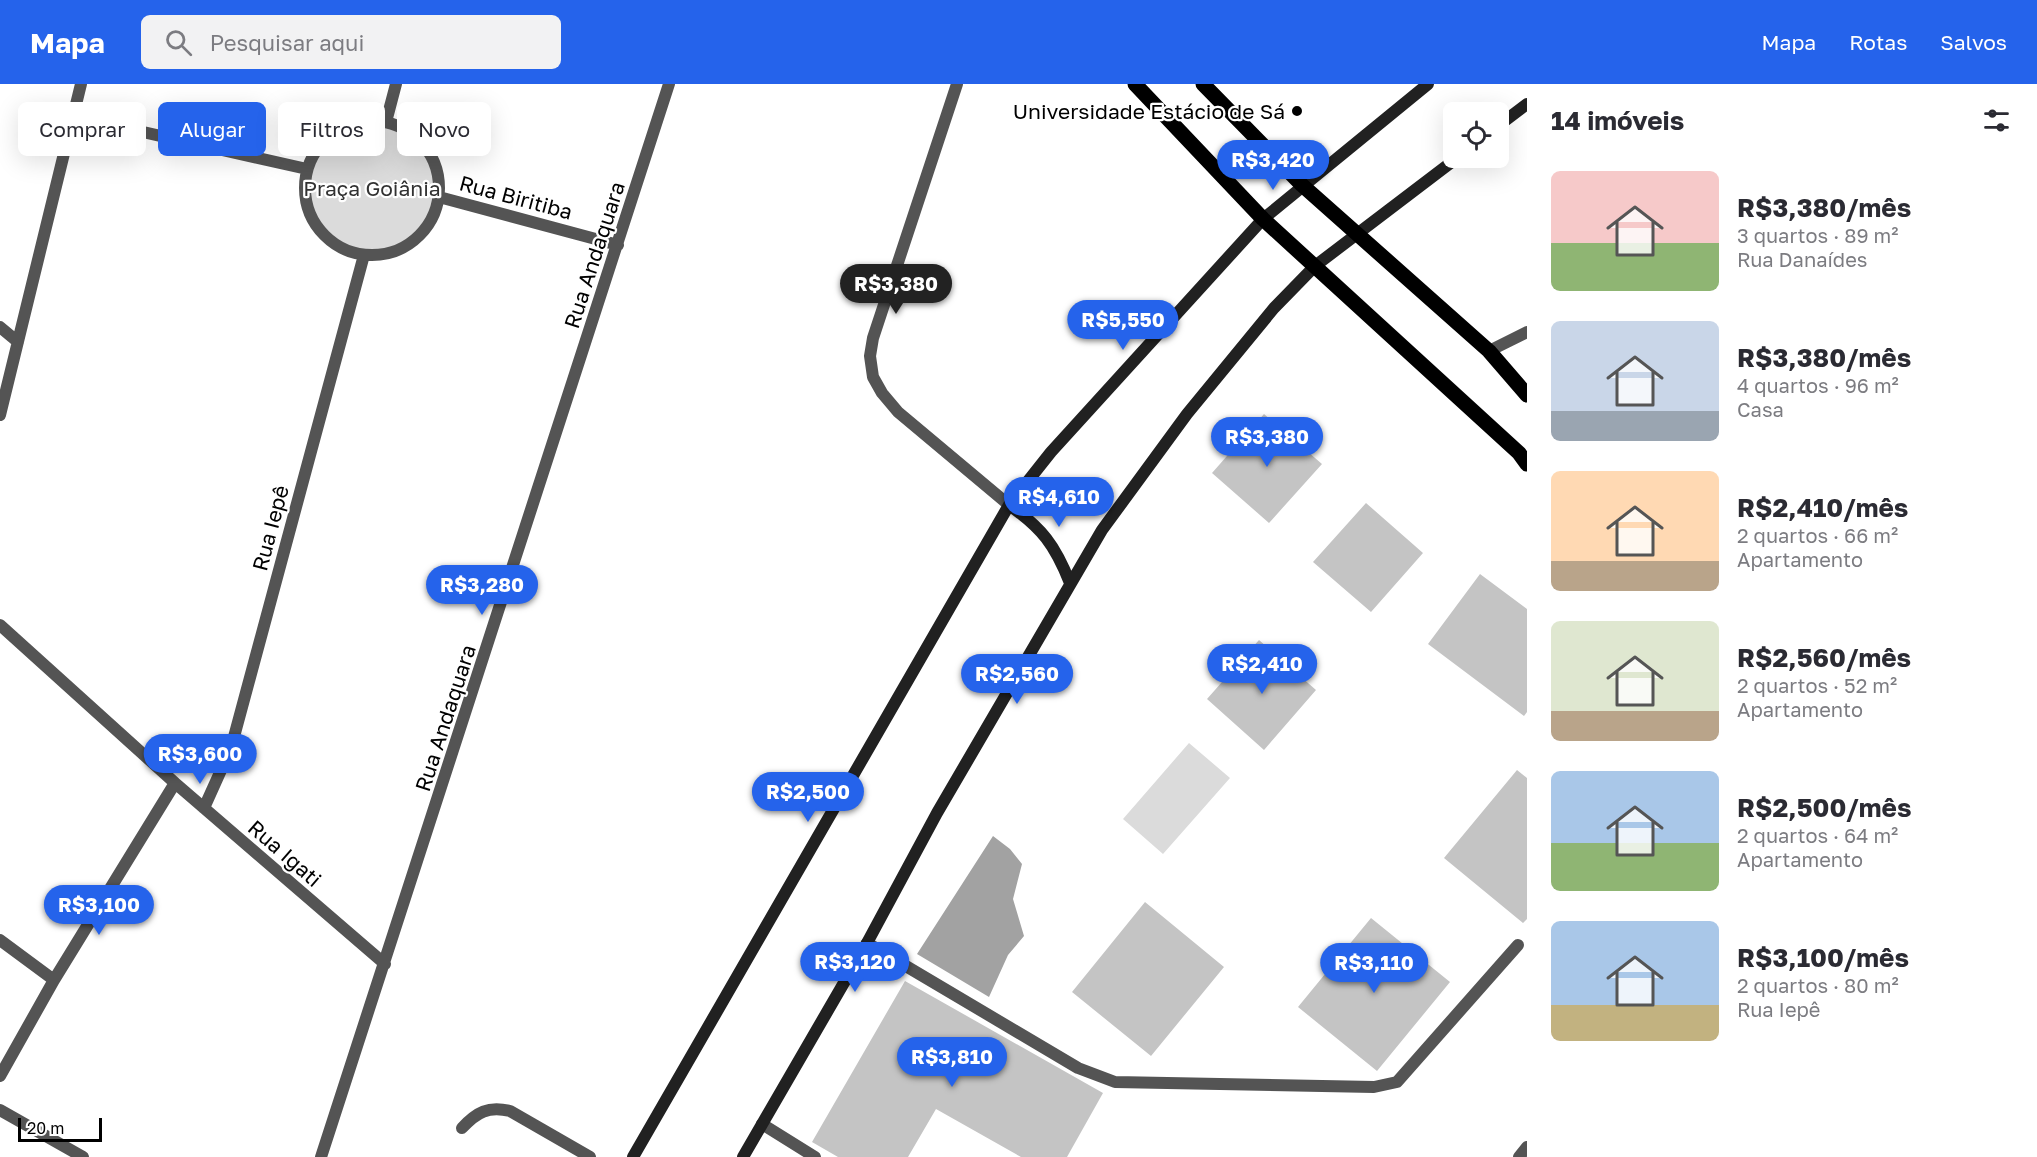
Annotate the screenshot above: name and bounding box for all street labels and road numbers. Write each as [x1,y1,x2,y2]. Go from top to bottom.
street label: Rua Biritiba [457,169,575,225]
street label: Rua Andaquara [558,178,630,332]
street label: Rua Iepê [246,482,294,574]
street label: Rua Andaquara [409,641,481,795]
street label: Rua Igati [243,814,327,892]

